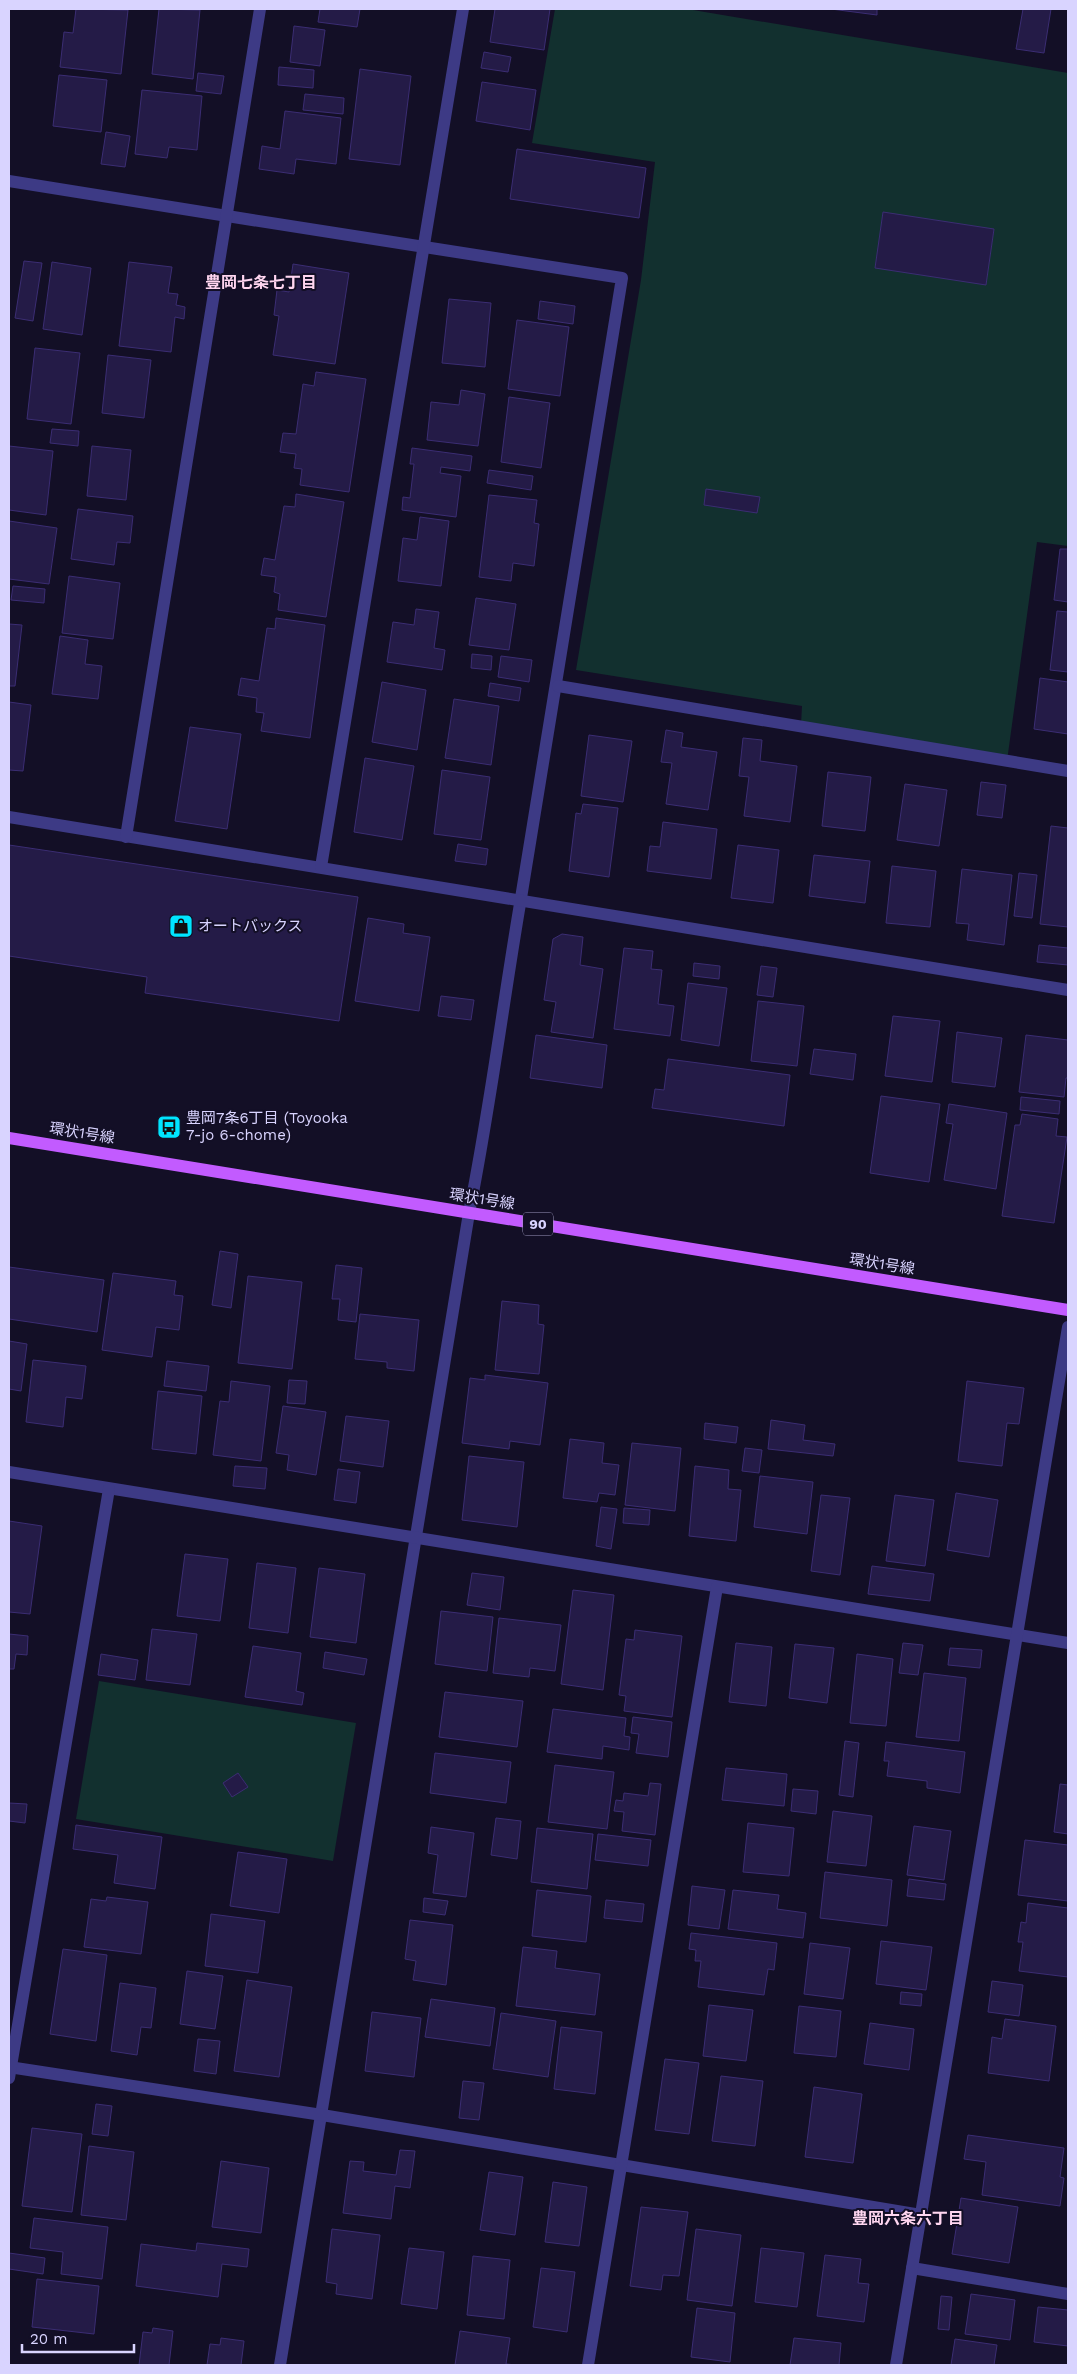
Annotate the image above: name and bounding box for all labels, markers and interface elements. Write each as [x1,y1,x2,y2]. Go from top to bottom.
district label: 豊岡七条七丁目 [205,273,317,292]
shop icon: オートバックス [168,913,194,939]
place label: オートバックス [198,917,303,935]
place label: 豊岡7条6丁目 (Toyooka 7-jo 6-chome) [186,1109,348,1144]
bus stop icon: 豊岡7条6丁目 (Toyooka 7-jo 6-chome) [156,1114,182,1140]
street label: 環状1号線 [48,1119,116,1147]
street label: 環状1号線 [448,1185,516,1213]
road number: 90 [523,1212,553,1236]
street label: 環状1号線 [848,1250,916,1278]
district label: 豊岡六条六丁目 [852,2209,964,2228]
scale bar [22,2322,135,2354]
text: 20 m [30,2330,68,2348]

